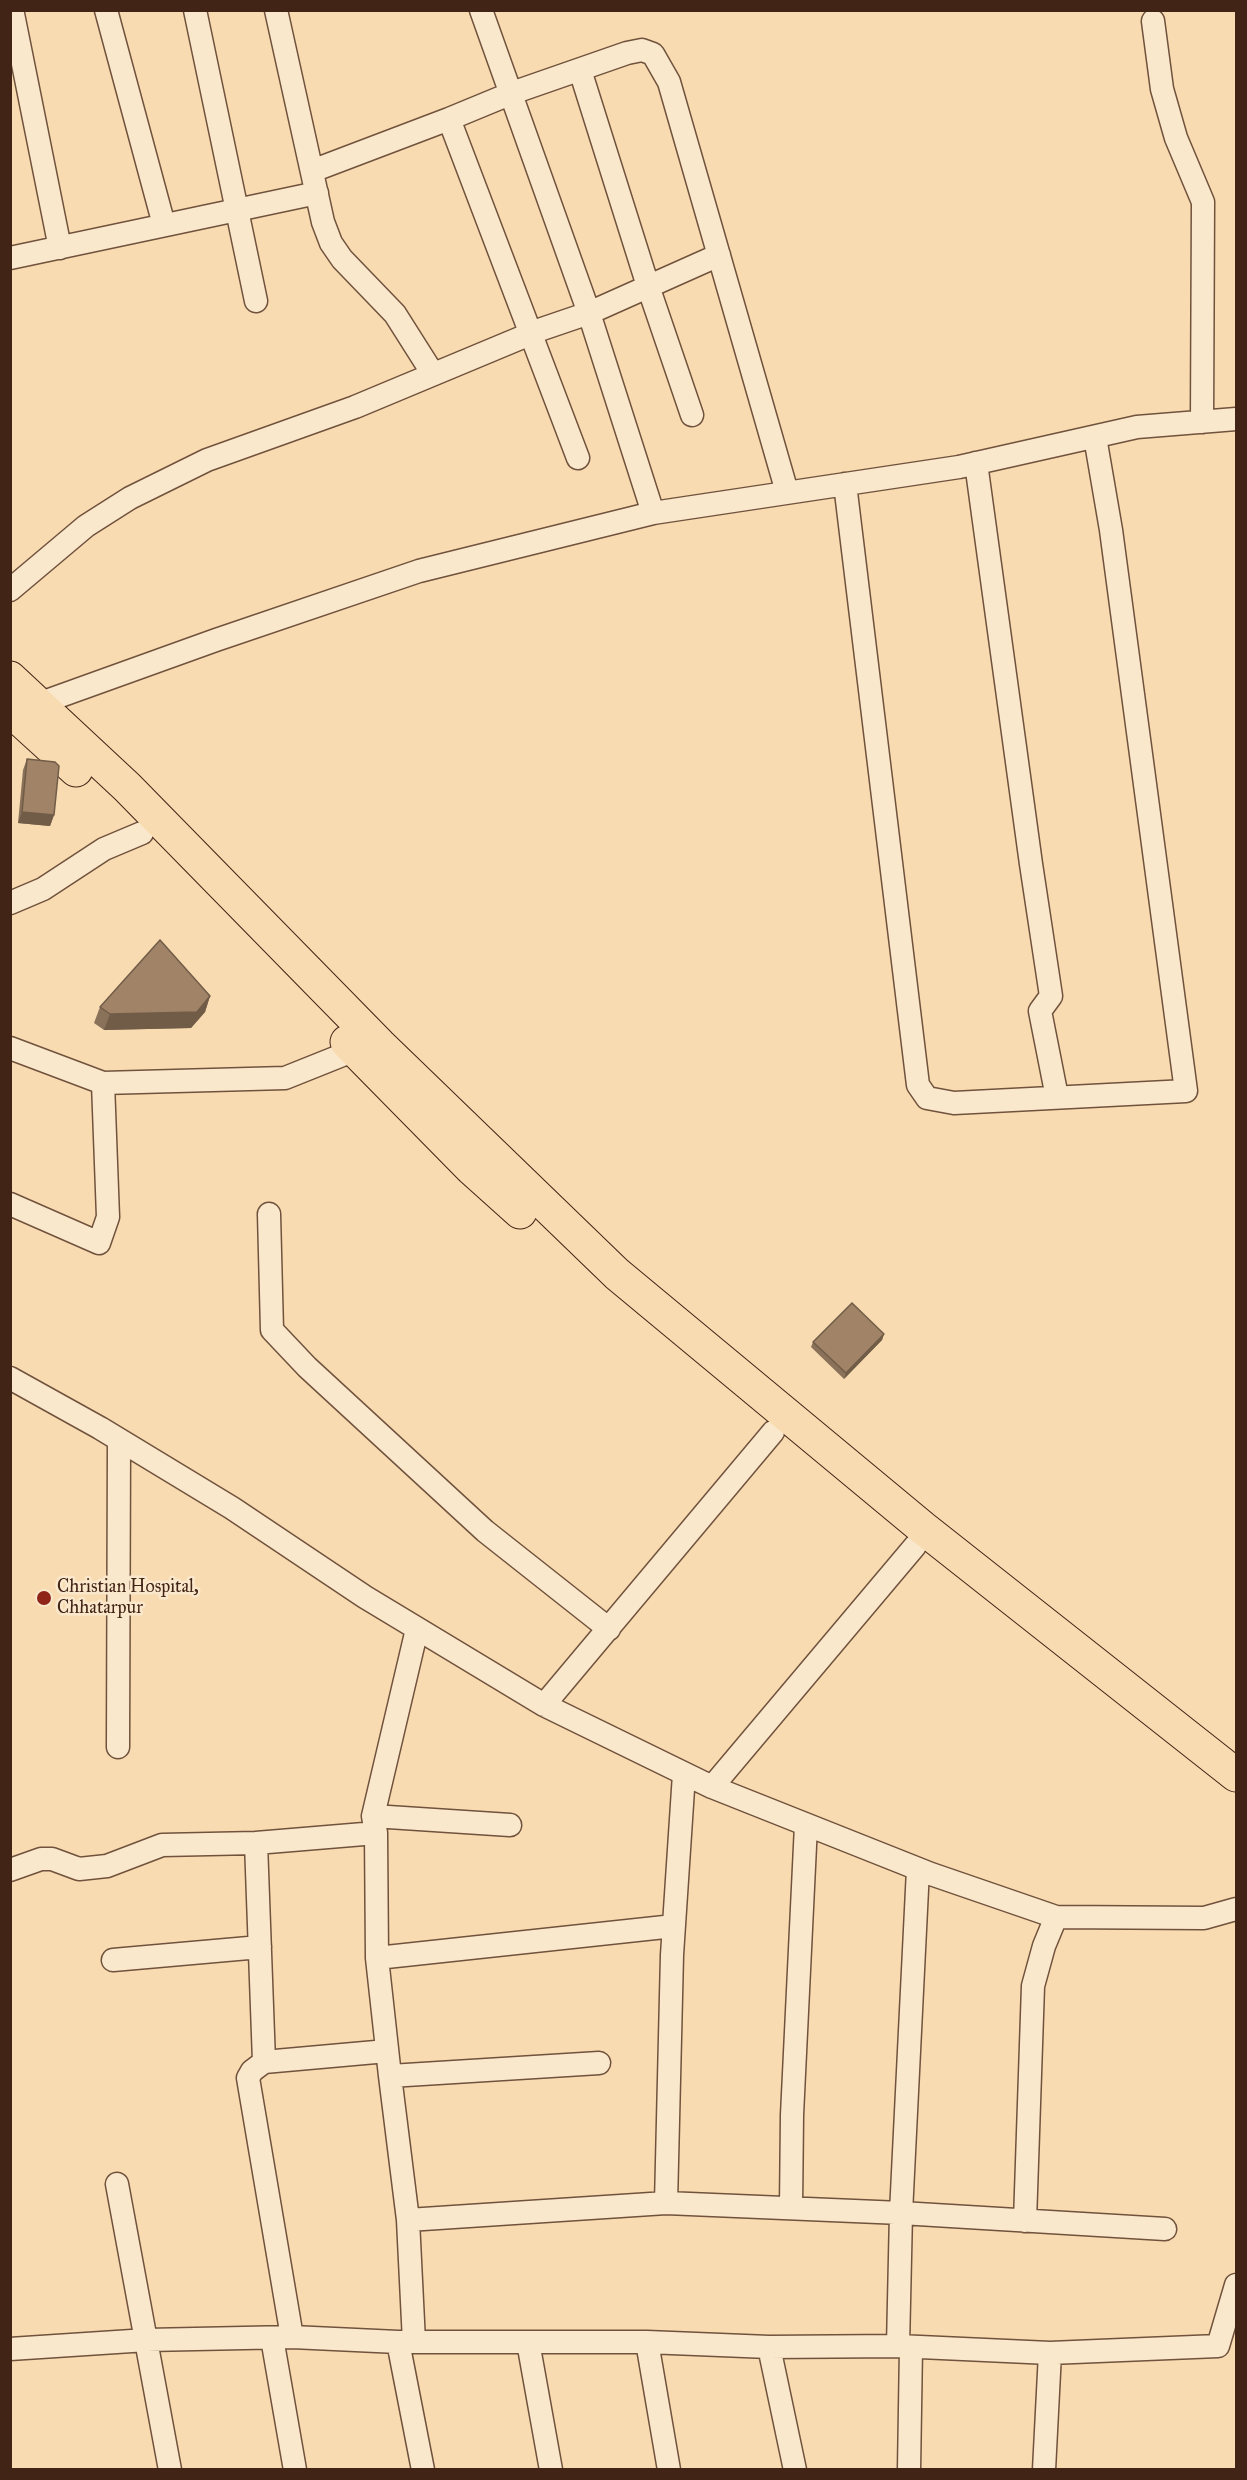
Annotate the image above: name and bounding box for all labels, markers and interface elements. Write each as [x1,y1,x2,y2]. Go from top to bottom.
place label: Christian Hospital, Chhatarpur [57,1577,199,1620]
marker: Christian Hospital, Chhatarpur [35,1589,53,1607]

